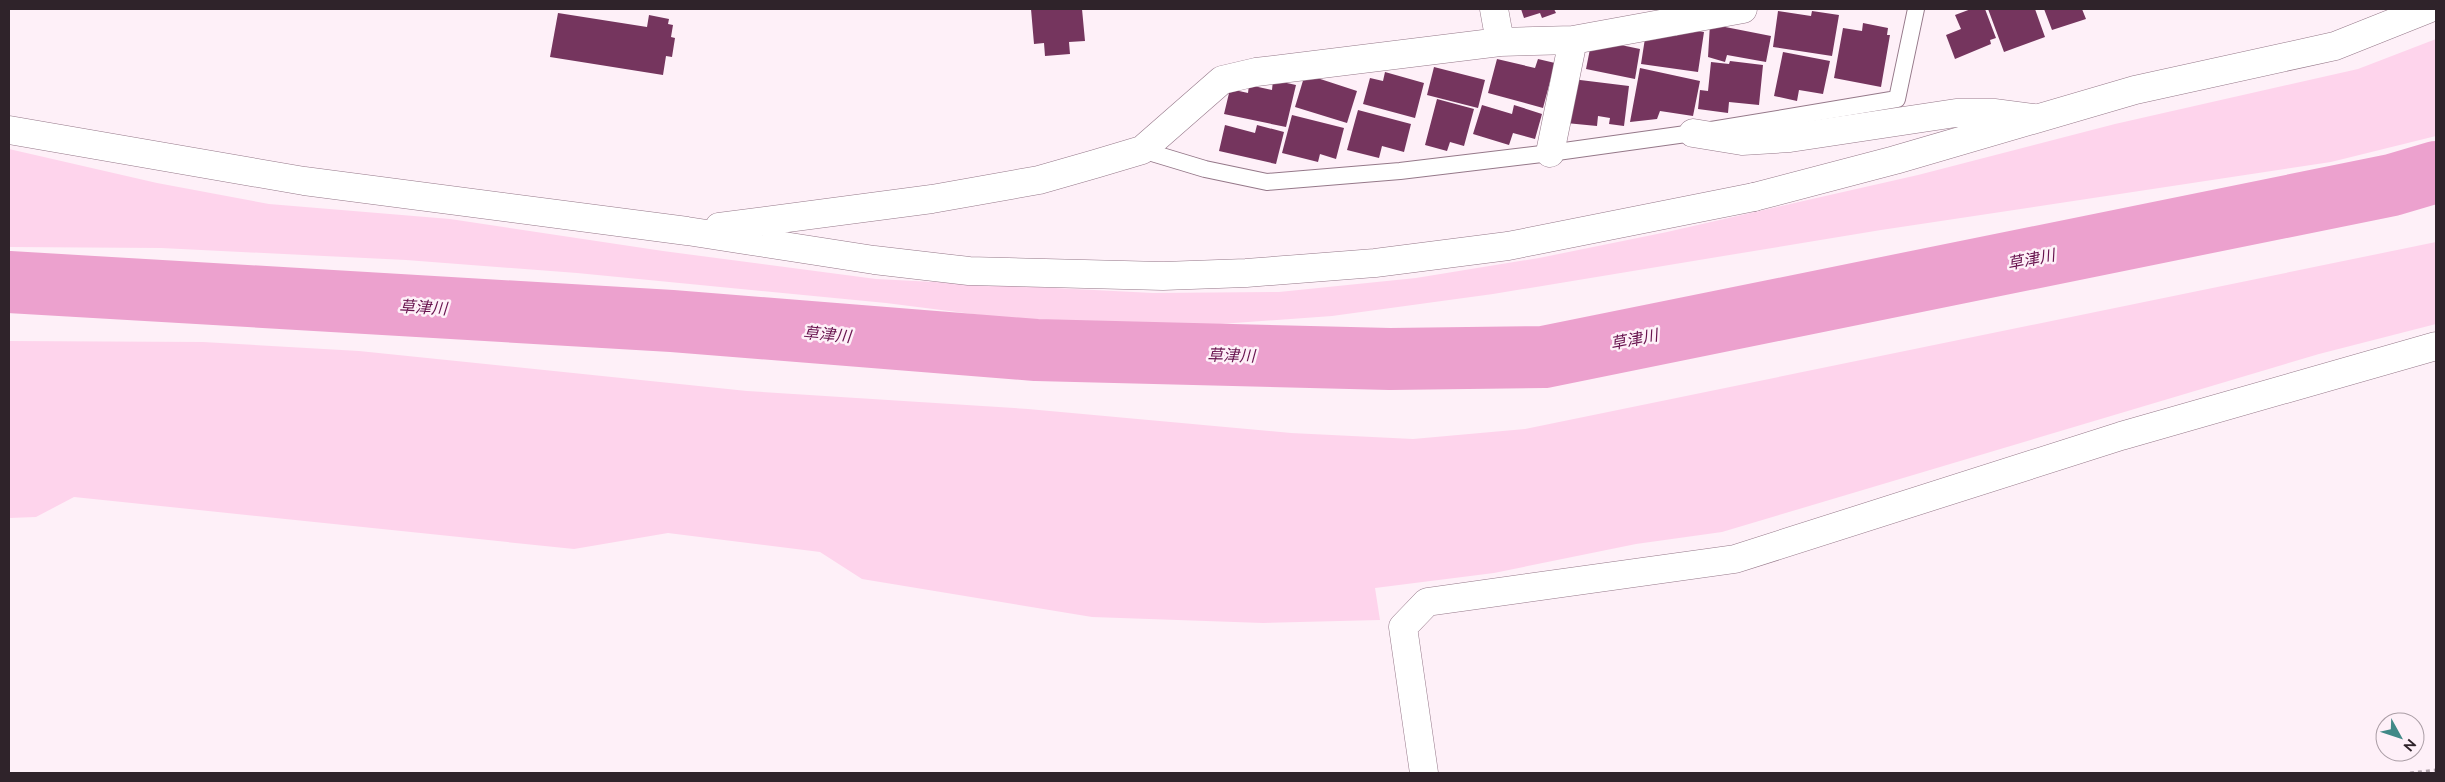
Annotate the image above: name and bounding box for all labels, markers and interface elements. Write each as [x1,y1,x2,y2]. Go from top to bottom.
water label: 草津川 [2006,245,2058,273]
water label: 草津川 [399,297,449,318]
water label: 草津川 [802,323,854,346]
water label: 草津川 [1609,325,1661,353]
water label: 草津川 [1207,346,1257,365]
north arrow [2375,712,2425,762]
text: N [2400,736,2420,755]

